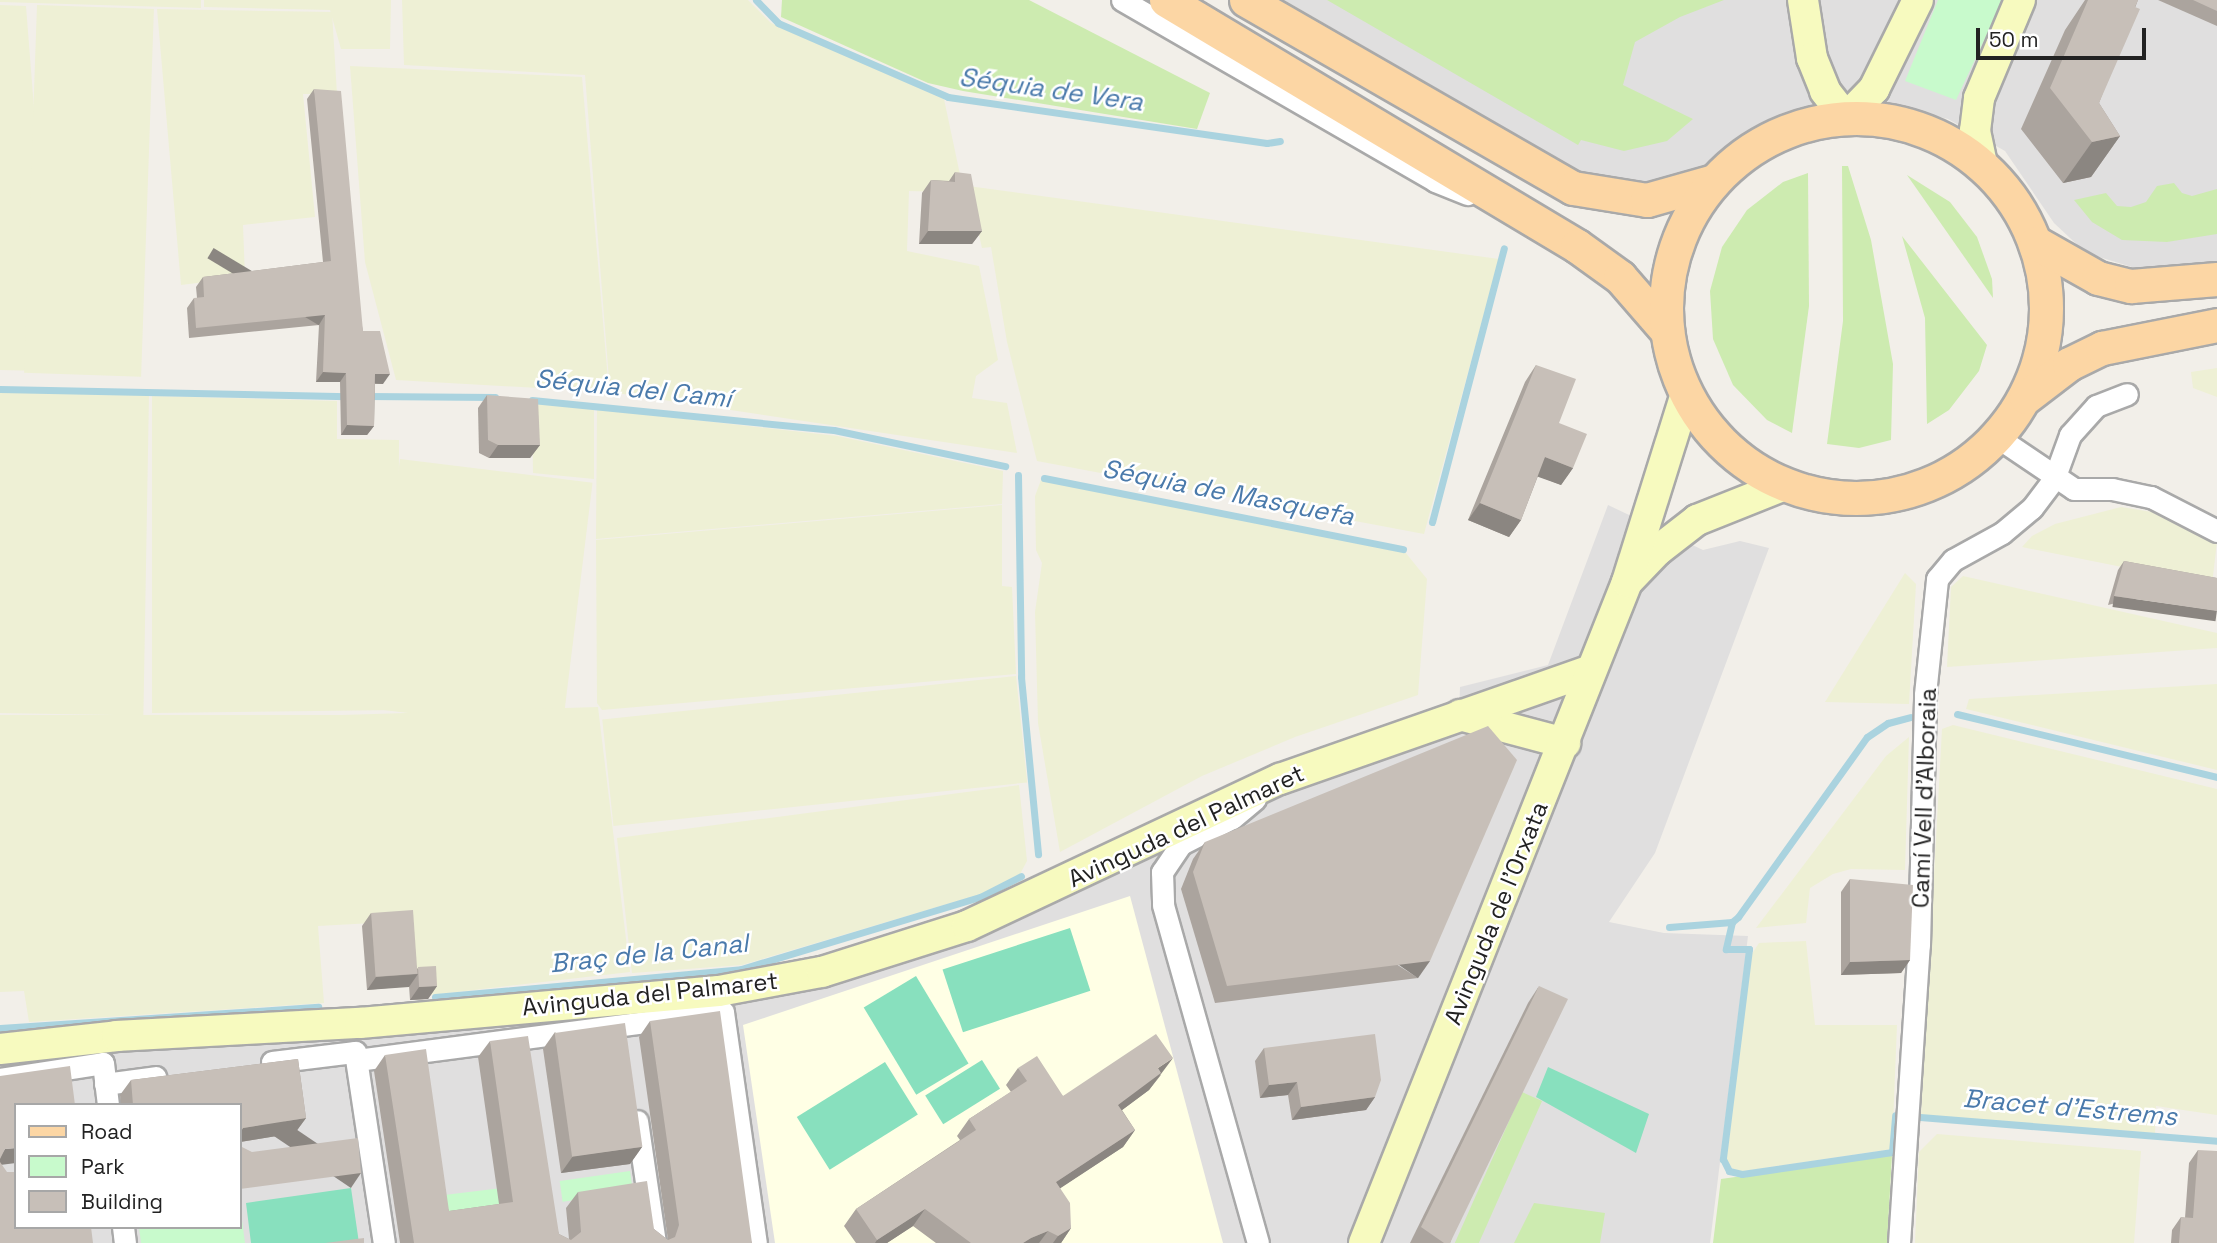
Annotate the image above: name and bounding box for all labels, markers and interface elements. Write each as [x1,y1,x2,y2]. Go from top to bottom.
scale bar [1979,14,2149,58]
text: 50 m [1989,26,2039,53]
water label: Séquia de Vera [957,62,1145,118]
water label: Séquia del Camí [533,363,733,415]
water label: Séquia de Masquefa [1100,453,1356,533]
street label: Camí Vell d'Alboraia [1906,687,1942,909]
street label: Avinguda del Palmaret [1063,759,1309,893]
street label: Avinguda de l'Orxata [1438,797,1554,1029]
water label: Braç de la Canal [548,928,750,980]
street label: Avinguda del Palmaret [521,966,779,1022]
water label: Bracet d'Estrems [1962,1083,2178,1133]
legend [14,1103,242,1229]
text: Road [81,1118,133,1145]
text: Park [81,1153,125,1180]
text: Building [81,1188,163,1215]

